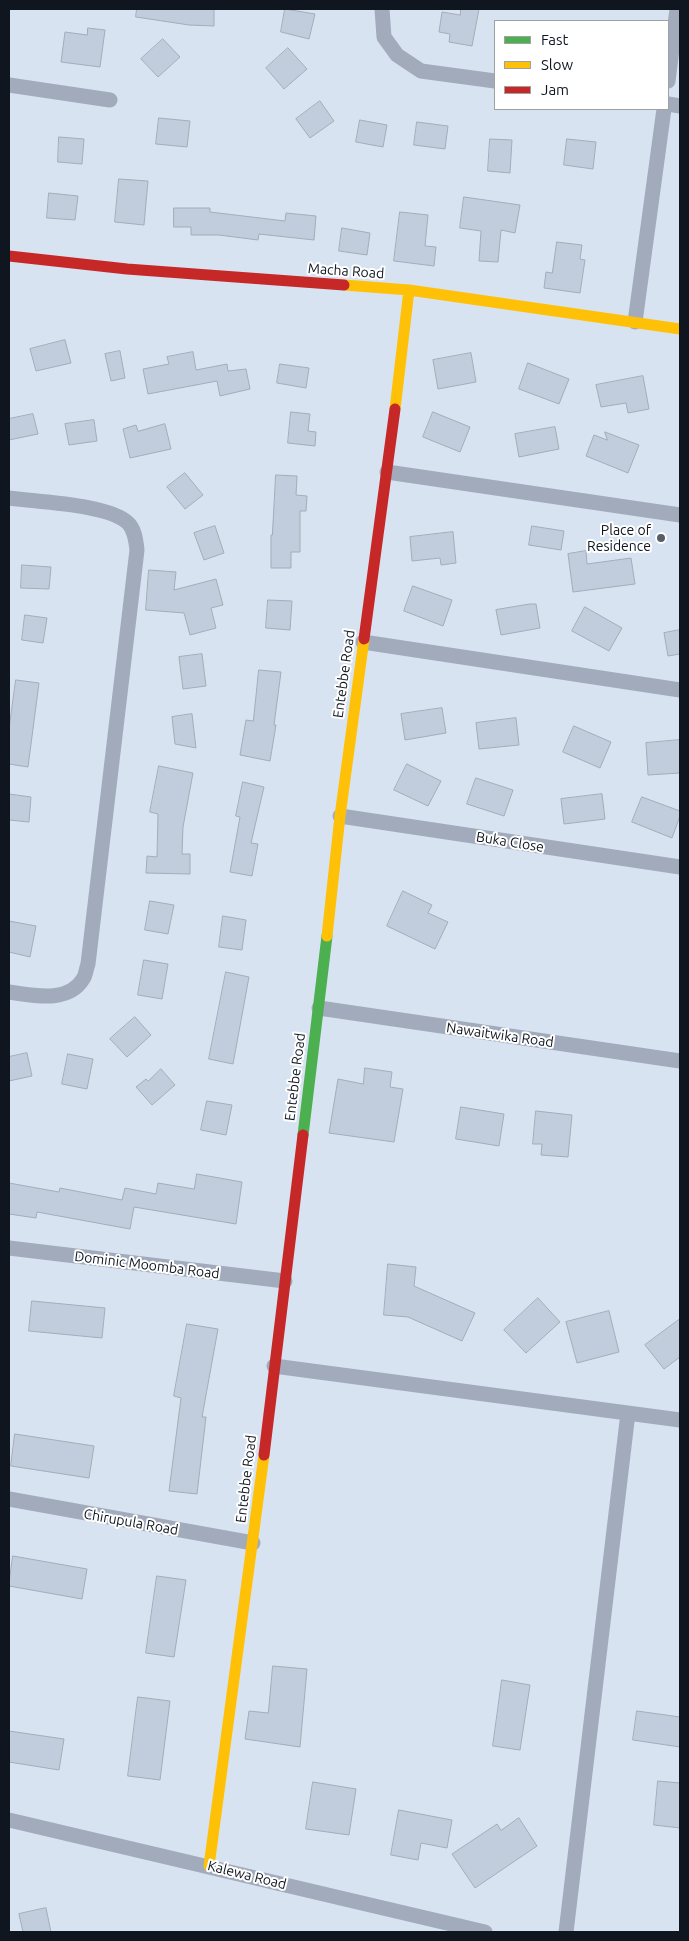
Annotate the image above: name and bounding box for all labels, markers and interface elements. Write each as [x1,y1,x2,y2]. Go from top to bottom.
legend [494,20,669,110]
text: Fast [541,31,568,48]
text: Slow [541,56,573,73]
text: Jam [541,81,569,98]
street label: Macha Road [307,260,385,282]
place label: Place of Residence [587,522,651,554]
marker: Place of Residence [655,532,667,544]
street label: Entebbe Road [330,629,358,719]
street label: Buka Close [475,828,545,856]
street label: Nawaitwika Road [445,1019,555,1051]
street label: Entebbe Road [281,1032,309,1122]
street label: Dominic Moomba Road [73,1248,221,1282]
street label: Entebbe Road [232,1434,260,1524]
street label: Chirupula Road [82,1505,180,1539]
street label: Kalewa Road [206,1857,288,1893]

